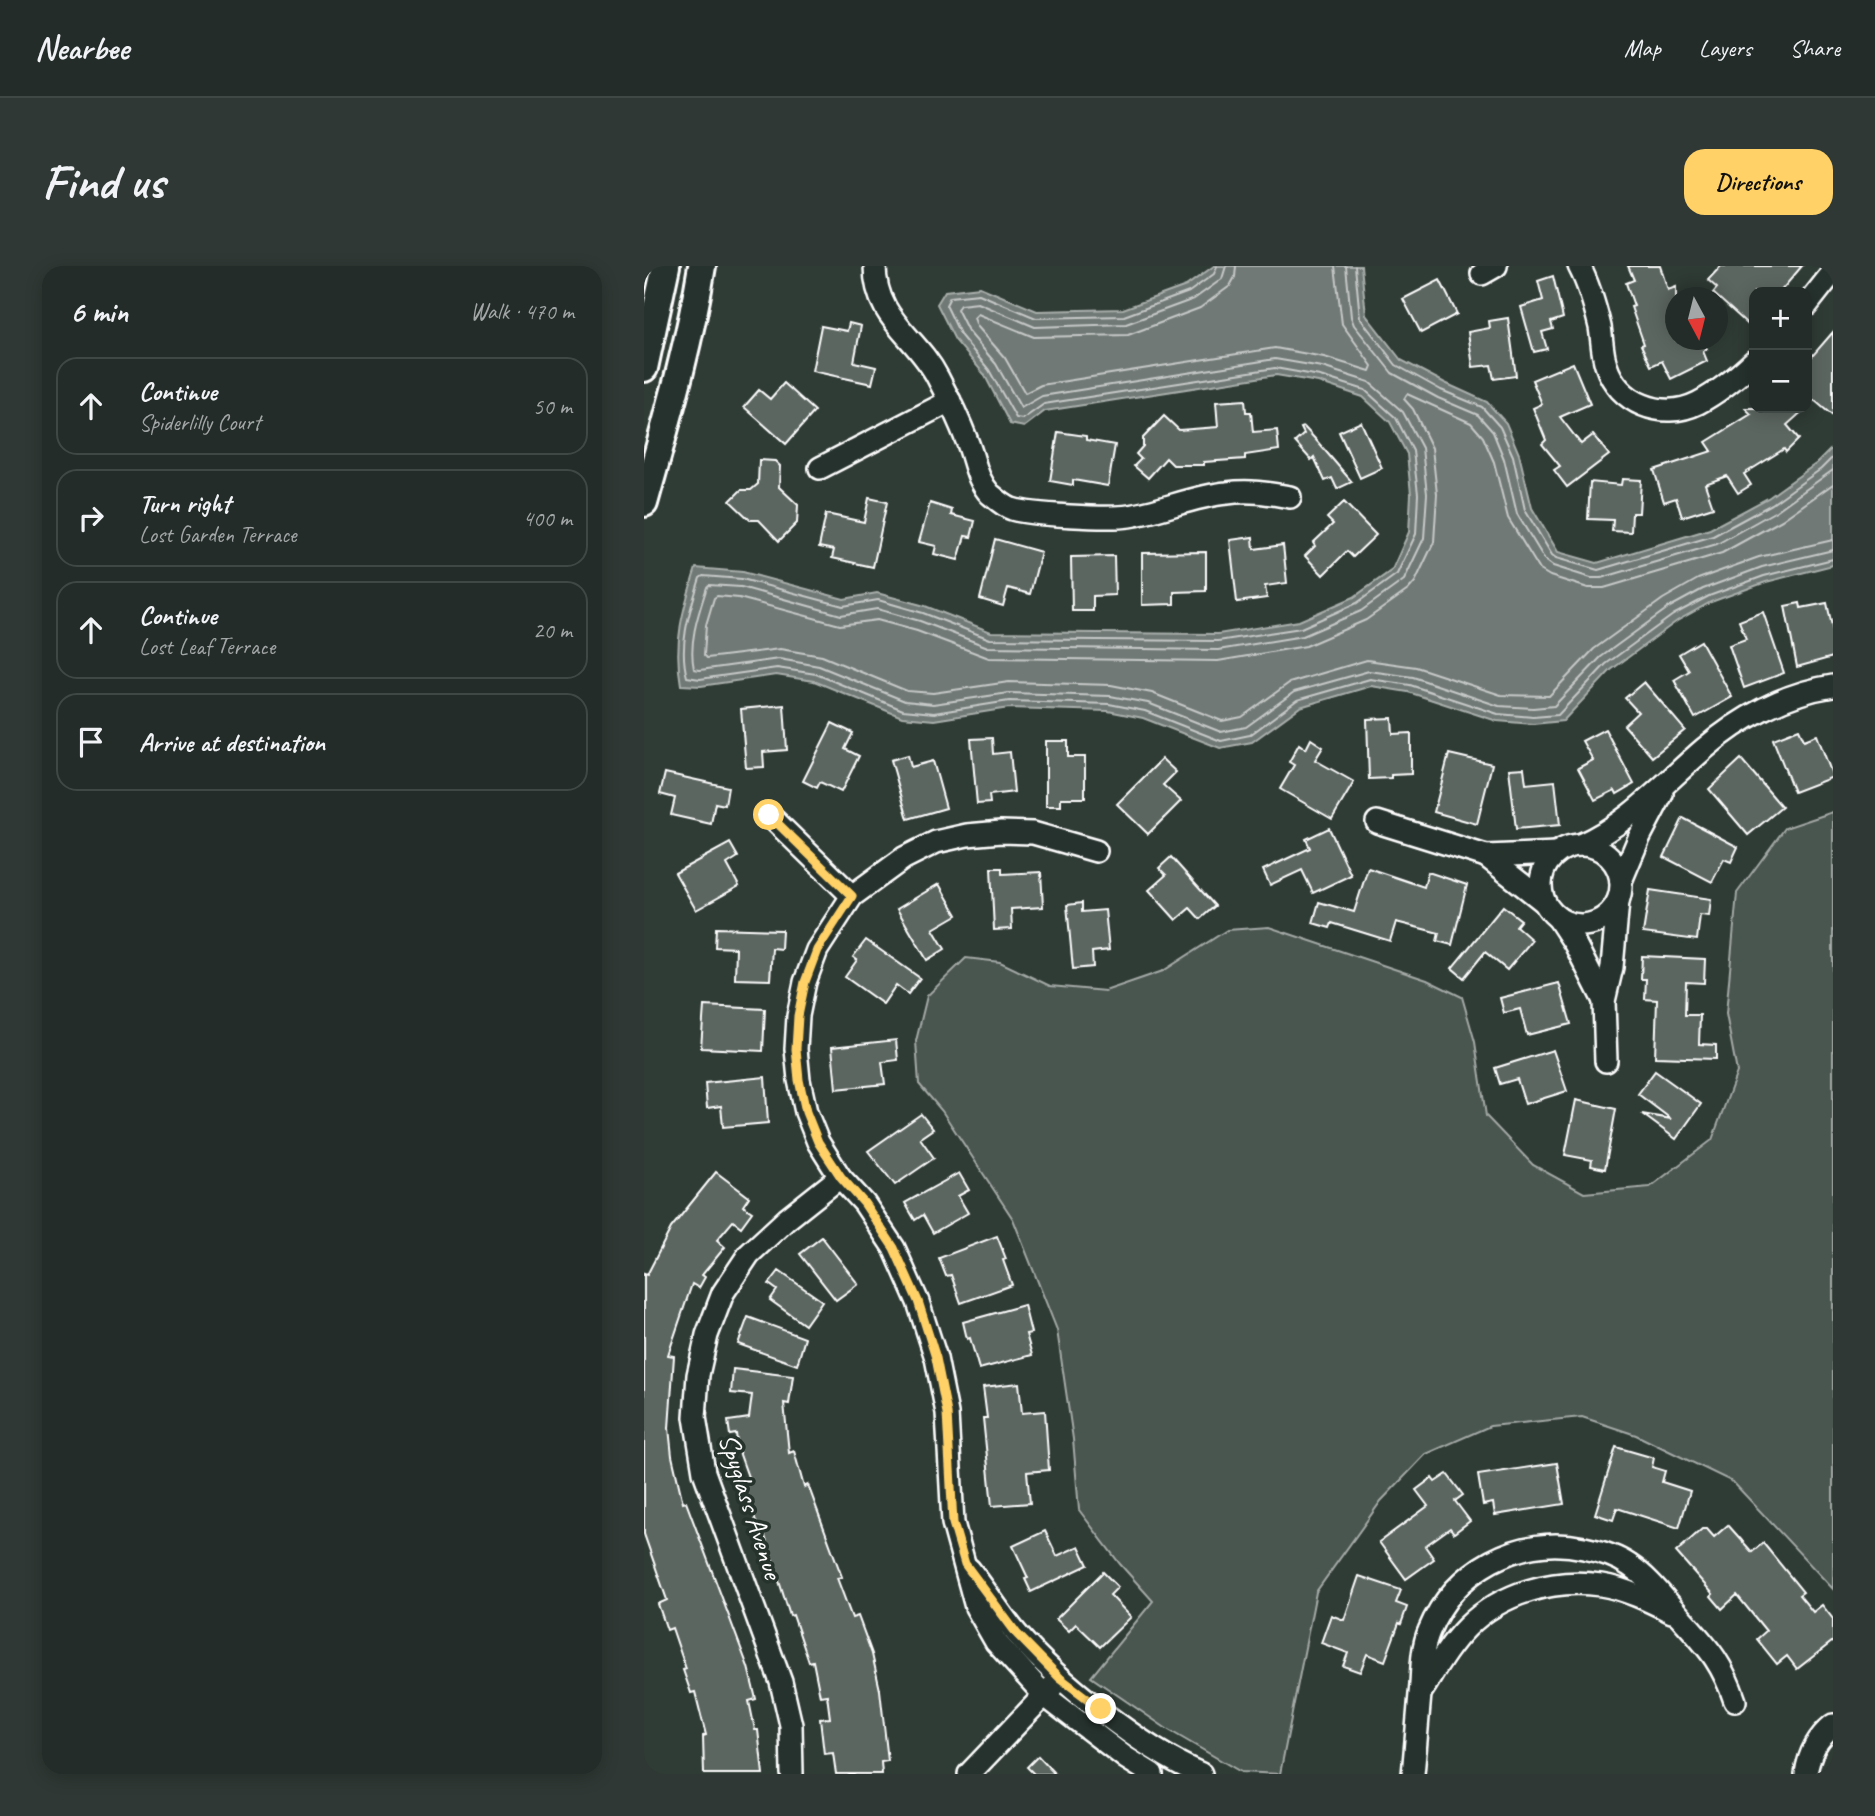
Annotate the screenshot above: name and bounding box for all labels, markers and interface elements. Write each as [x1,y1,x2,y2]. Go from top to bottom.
text: Nearbee [35,27,129,69]
text: Map [1624,33,1661,63]
text: Layers [1699,33,1752,63]
text: Share [1790,33,1840,63]
button: Directions [1684,149,1833,215]
text: Find us [42,151,164,213]
north arrow [1665,287,1728,350]
map controls [1749,287,1812,413]
button: + [1749,287,1812,350]
text: 6 min [70,293,128,331]
text: Walk · 470 m [470,297,574,326]
button: − [1749,350,1812,413]
text: Continue [139,375,217,408]
icon: ahead [72,387,110,425]
text: 50 m [533,392,572,421]
text: Spiderlilly Court [139,408,261,437]
text: Turn right [139,487,230,520]
icon: right [72,499,110,537]
text: 400 m [523,504,572,533]
text: Lost Garden Terrace [139,520,297,549]
text: Continue [139,599,217,632]
icon: ahead [72,611,110,649]
text: 20 m [533,616,572,645]
text: Lost Leaf Terrace [139,632,275,661]
icon: arrive [72,723,110,761]
text: Arrive at destination [139,726,325,759]
route start [753,799,784,830]
street label: Spyglass Avenue [711,1429,792,1585]
route end [1085,1693,1116,1724]

